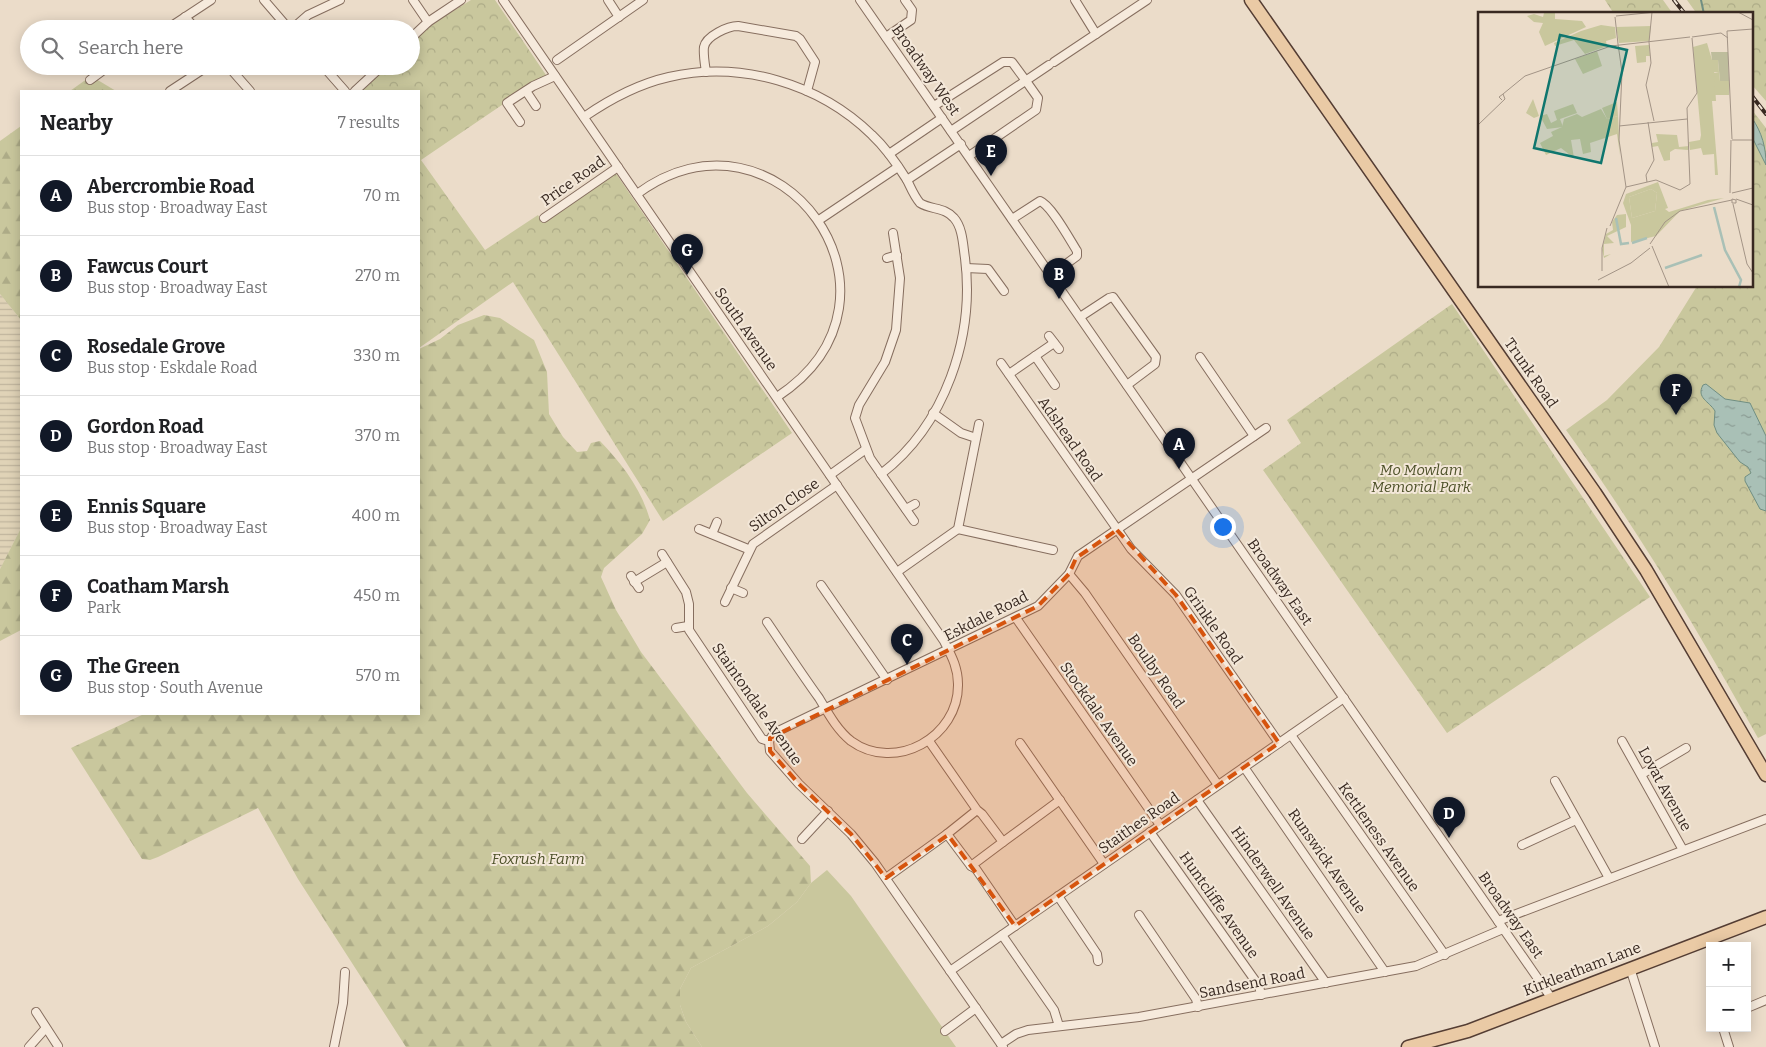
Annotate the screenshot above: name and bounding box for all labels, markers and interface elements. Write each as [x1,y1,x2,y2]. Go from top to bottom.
inset map [1478,12,1754,288]
search box [20,20,420,75]
street label: Broadway West [888,21,964,119]
icon: search [38,34,66,62]
text: Search here [78,36,183,59]
text: Nearby [40,110,113,136]
text: 7 results [338,113,400,132]
pin: E [975,135,1007,176]
street label: Price Road [538,152,608,209]
text: Abercrombie Road [87,175,255,198]
text: A [50,186,62,205]
text: 70 m [364,186,400,205]
text: Bus stop · Broadway East [87,198,268,217]
pin: G [671,234,703,275]
text: Fawcus Court [87,255,208,278]
pin: B [1043,258,1075,299]
text: B [51,266,61,285]
text: 270 m [355,266,400,285]
text: Bus stop · Broadway East [87,278,268,297]
street label: South Avenue [711,284,781,374]
text: Rosedale Grove [87,335,225,358]
street label: Trunk Road [1501,335,1562,411]
text: C [51,346,61,365]
text: 330 m [353,346,400,365]
text: Bus stop · Eskdale Road [87,358,258,377]
pin: F [1660,374,1692,415]
street label: Adshead Road [1034,393,1106,485]
text: Gordon Road [87,415,204,438]
text: D [50,426,62,445]
text: 370 m [354,426,400,445]
pin: A [1163,428,1195,469]
text: Bus stop · Broadway East [87,438,268,457]
park label: Mo Mowlam Memorial Park [1371,461,1472,496]
street label: Silton Close [746,474,822,536]
text: Ennis Square [87,495,206,518]
text: E [51,506,61,525]
text: 400 m [352,506,400,525]
your location [1210,514,1236,540]
text: Bus stop · Broadway East [87,518,268,537]
street label: Broadway East [1244,535,1317,629]
text: Coatham Marsh [87,575,229,598]
street label: Grinkle Road [1180,583,1246,667]
text: F [52,586,61,605]
text: 450 m [353,586,400,605]
street label: Eskdale Road [941,587,1031,645]
text: Park [87,598,121,617]
pin: C [891,624,923,665]
street label: Boulby Road [1124,630,1188,712]
street label: Staintondale Avenue [708,640,806,768]
text: The Green [87,655,180,678]
street label: Stockdale Avenue [1056,658,1142,770]
text: G [50,666,62,685]
text: 570 m [355,666,400,685]
text: Bus stop · South Avenue [87,678,263,697]
street label: Lovat Avenue [1634,744,1696,834]
street label: Kettleness Avenue [1335,779,1423,895]
street label: Staithes Road [1095,788,1183,858]
pin: D [1433,797,1465,838]
street label: Runswick Avenue [1284,805,1370,917]
street label: Hinderwell Avenue [1227,823,1319,943]
street label: Huntcliffe Avenue [1175,848,1263,962]
park label: Foxrush Farm [491,850,585,868]
street label: Broadway East [1475,868,1548,962]
street label: Kirkleatham Lane [1521,938,1643,1000]
map controls [1706,942,1751,1032]
button: + [1706,942,1751,987]
street label: Sandsend Road [1198,964,1306,1002]
button: − [1706,987,1751,1032]

